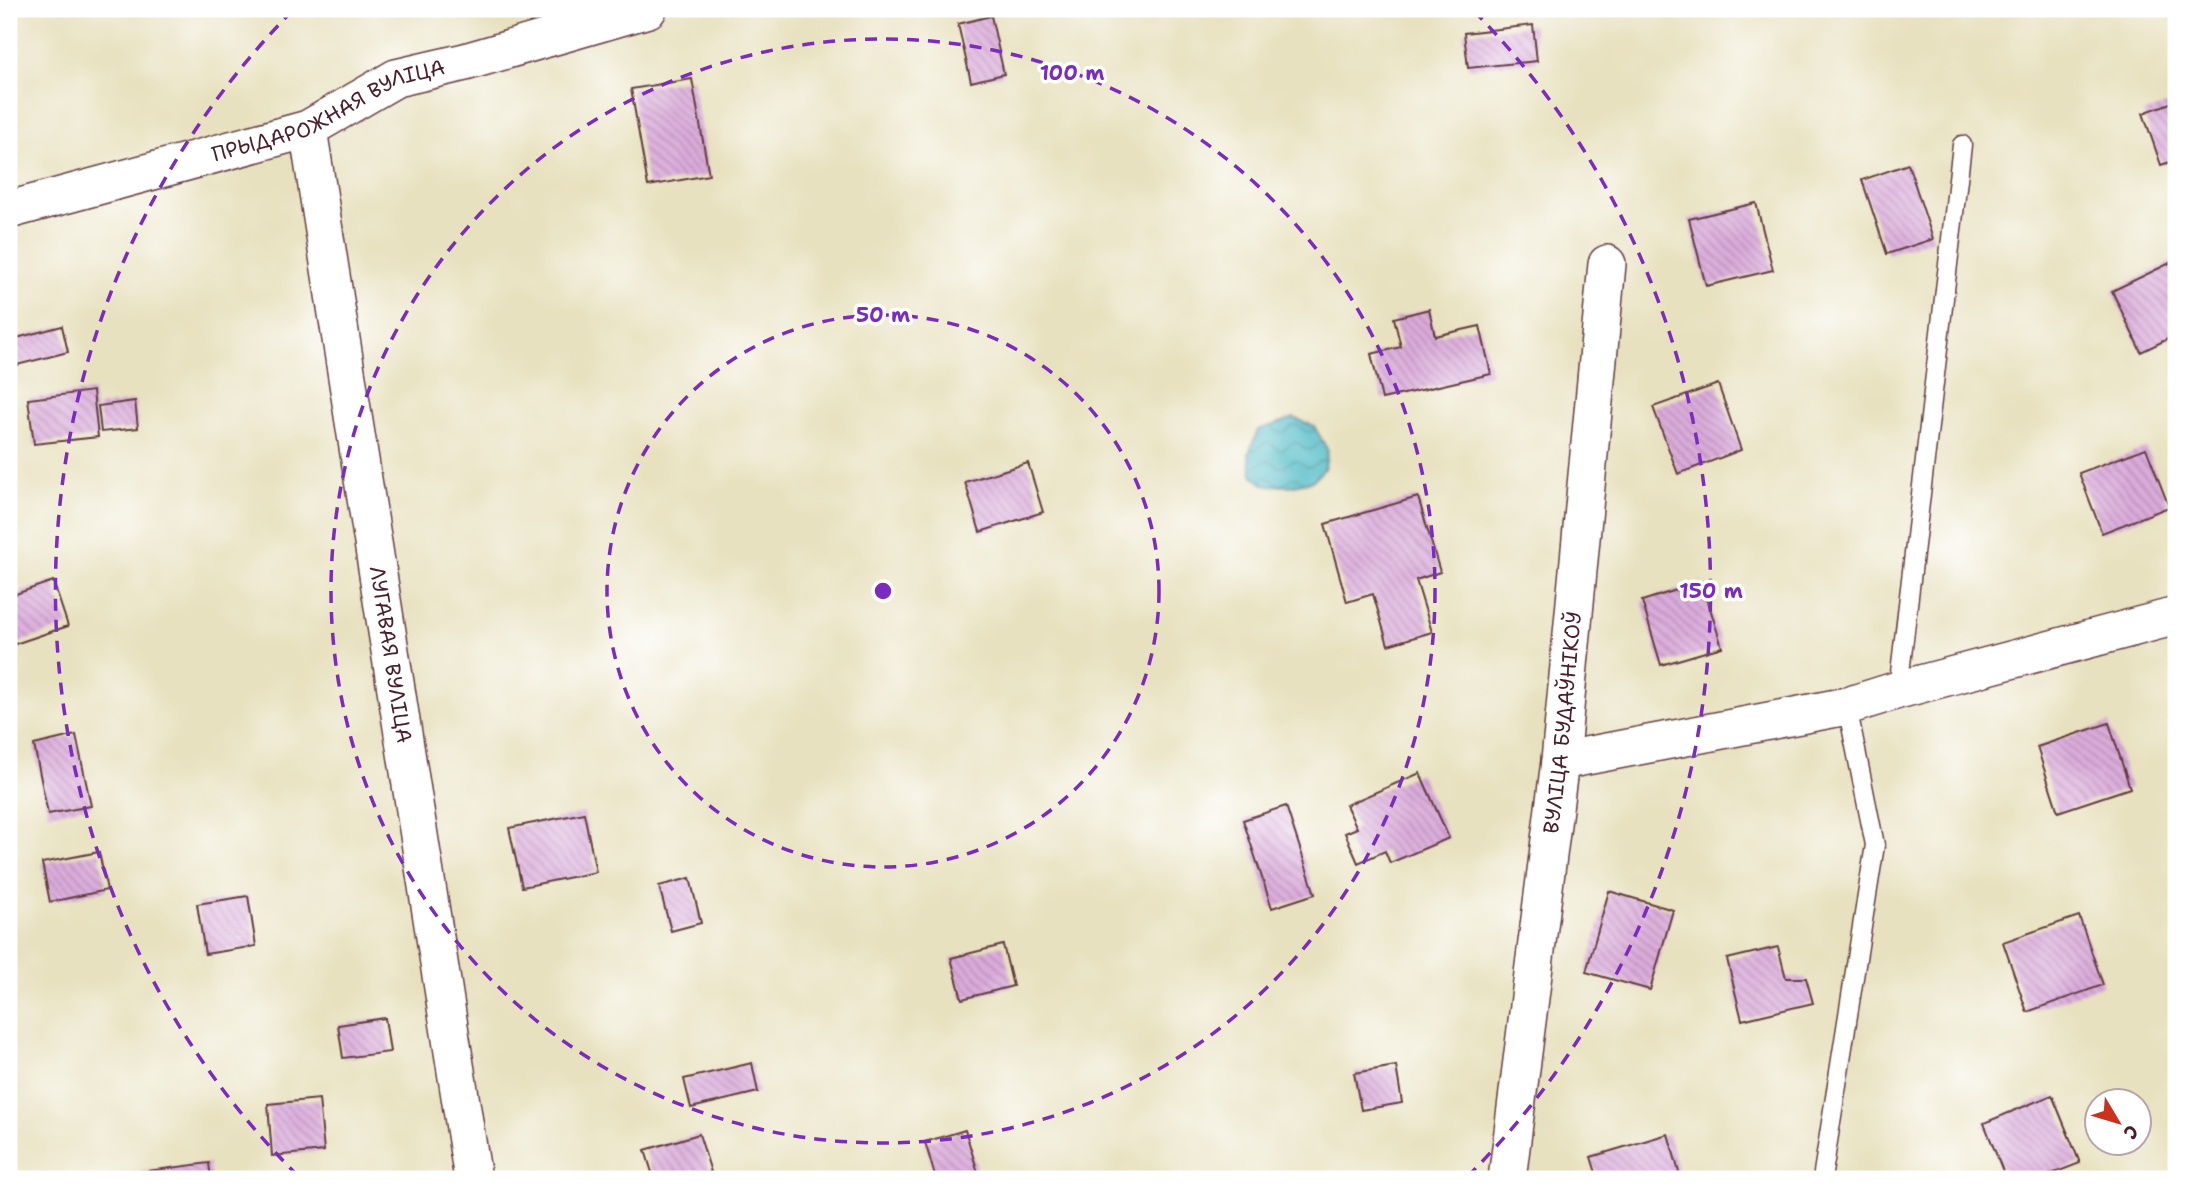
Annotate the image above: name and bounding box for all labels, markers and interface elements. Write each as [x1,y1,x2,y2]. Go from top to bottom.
street label: ПРЫДАРОЖНАЯ ВУЛІЦА [209,53,448,168]
text: 100 m [1040,59,1104,87]
text: 50 m [856,301,910,329]
street label: ЛУГАВАЯ ВУЛІЦА [363,564,418,745]
text: 150 m [1679,577,1743,605]
centre of rings [871,579,895,603]
street label: ВУЛІЦА БУДАЎНІКОЎ [1537,610,1588,835]
north arrow [2084,1086,2154,1156]
text: С [2118,1120,2144,1144]

